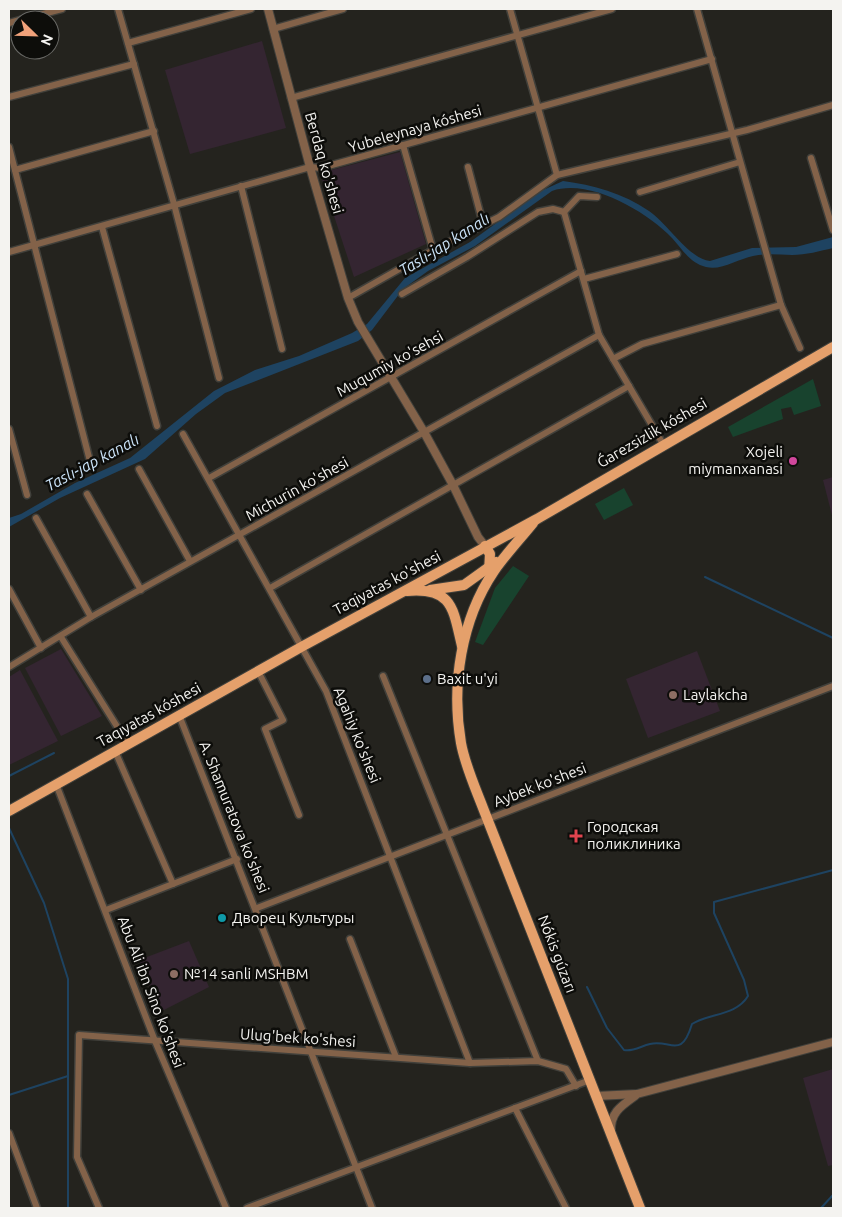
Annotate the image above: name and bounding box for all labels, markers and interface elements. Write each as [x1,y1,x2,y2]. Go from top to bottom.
north arrow [10,10,60,60]
text: N [38,32,56,48]
street label: Yubeleynaya kóshesi [346,101,483,156]
street label: Berdaq ko'shesi [302,110,347,216]
water label: Taslı-jap kanalı [395,209,493,279]
street label: Muqumiy ko'sehsi [334,327,446,400]
street label: Ǵarezsizlik kóshesi [594,394,710,471]
water label: Taslı-jap kanalı [42,430,142,494]
place label: Xojeli miymanxanasi [688,443,783,477]
street label: Michurin ko'shesi [242,453,351,524]
marker: Xojeli miymanxanasi [787,455,799,467]
street label: Taqiyatas ko'shesi [330,547,443,618]
place label: Baxit u'yi [437,670,498,687]
marker: Baxit u'yi [421,673,433,685]
street label: Taqıyatas kóshesi [94,679,204,750]
street label: Agahiy ko'shesi [331,684,384,785]
place label: Laylakcha [683,686,748,703]
marker: Laylakcha [667,689,679,701]
street label: A. Shamuratova ko'shesi [196,738,273,895]
street label: Aybek ko'shesi [491,759,589,810]
place label: Городская поликлиника [587,818,681,852]
marker: Городская поликлиника [569,829,583,843]
place label: Дворец Культуры [232,909,354,926]
marker: Дворец Культуры [216,912,228,924]
street label: Nókis gúzarı [535,913,580,995]
street label: Abu Ali ibn Sino ko'shesi [115,914,188,1070]
place label: №14 sanli MSHBM [184,965,309,982]
marker: №14 sanli MSHBM [168,968,180,980]
street label: Ulug'bek ko'shesi [240,1025,356,1050]

